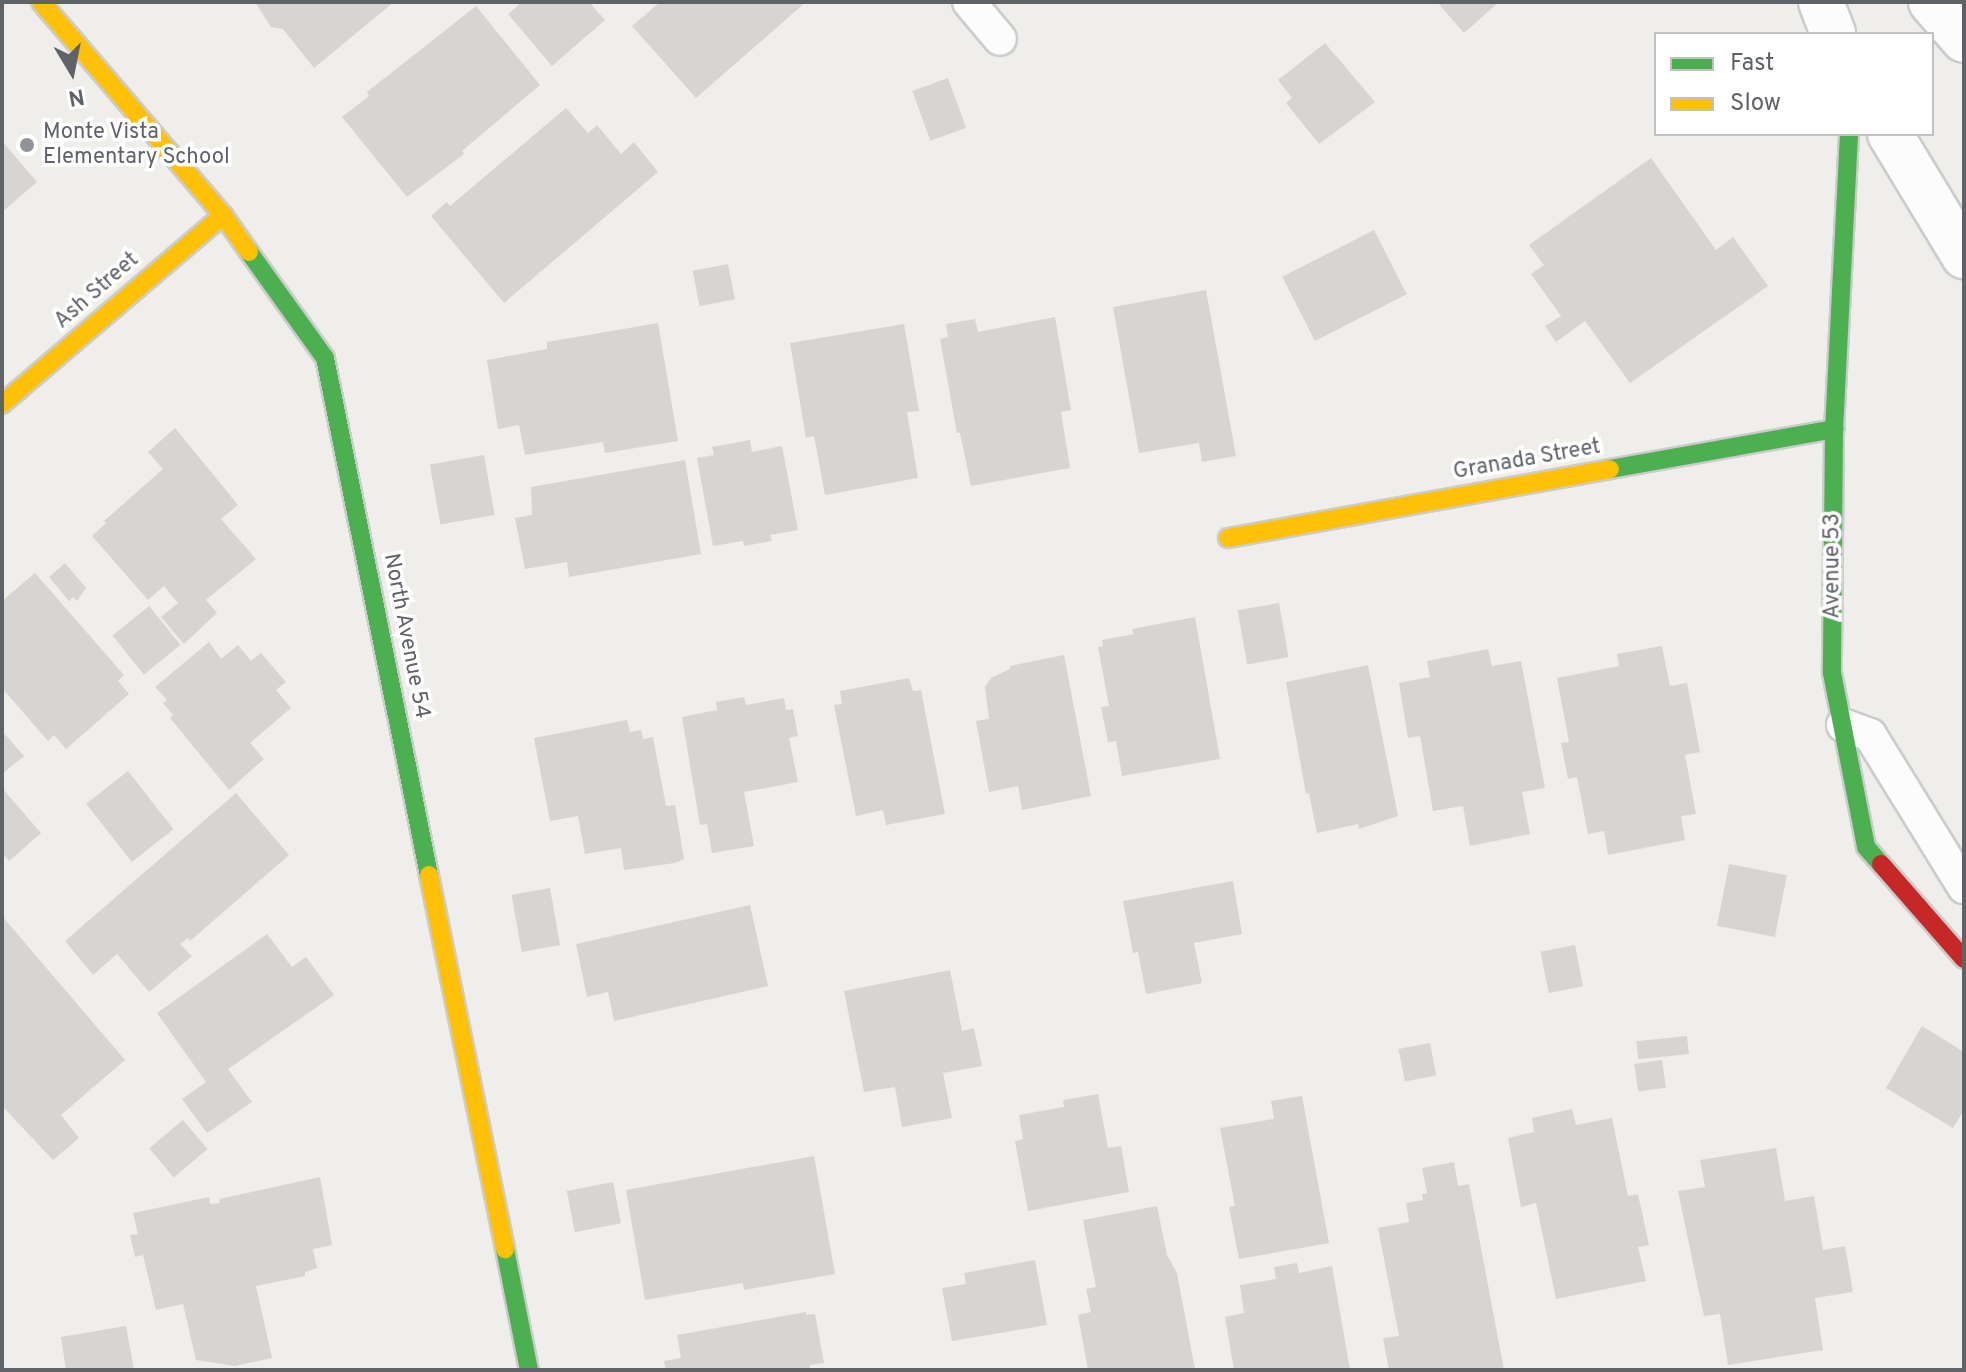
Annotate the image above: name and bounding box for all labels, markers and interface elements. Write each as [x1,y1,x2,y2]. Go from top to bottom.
north arrow [32,32,112,112]
legend [1654,32,1934,136]
text: Fast [1730,49,1774,79]
text: N [66,81,86,111]
text: Slow [1730,89,1781,119]
place label: Monte Vista Elementary School [43,119,230,170]
marker: Monte Vista Elementary School [18,136,36,154]
street label: Ash Street [49,247,145,335]
street label: Granada Street [1451,434,1603,486]
street label: Avenue 53 [1820,513,1846,619]
street label: North Avenue 54 [377,551,435,721]

